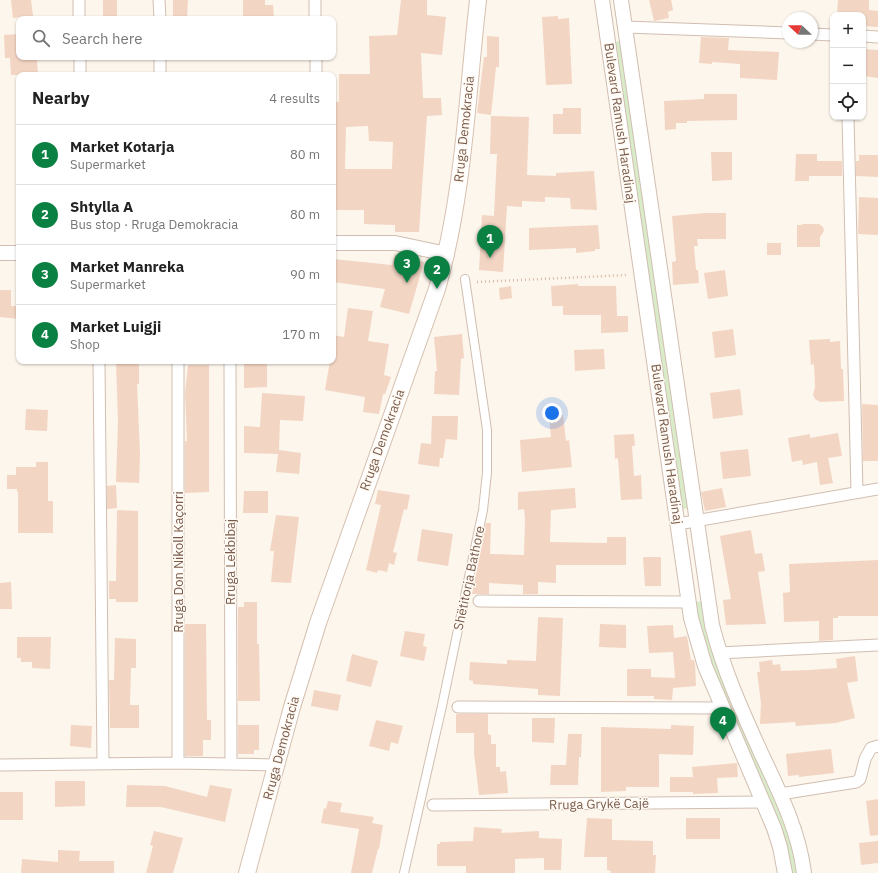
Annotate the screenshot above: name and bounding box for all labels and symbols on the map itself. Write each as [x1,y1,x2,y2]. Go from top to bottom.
north arrow [782,12,818,48]
street label: Bulevard Ramush Haradinaj [600,42,640,204]
street label: Rruga Demokracia [450,75,478,183]
pin: 1 [477,225,503,258]
pin: 3 [394,250,420,283]
pin: 2 [424,256,450,289]
street label: Bulevard Ramush Haradinaj [647,363,687,525]
street label: Rruga Demokracia [356,387,408,493]
your location [542,403,562,423]
street label: Rruga Don Nikoll Kaçorri [170,491,187,633]
street label: Rruga Lekbibaj [222,519,239,605]
street label: Shëtitorja Bathore [450,524,488,632]
street label: Rruga Demokracia [259,694,303,802]
pin: 4 [710,707,736,740]
street label: Rruga Grykë Cajë [549,795,649,813]

